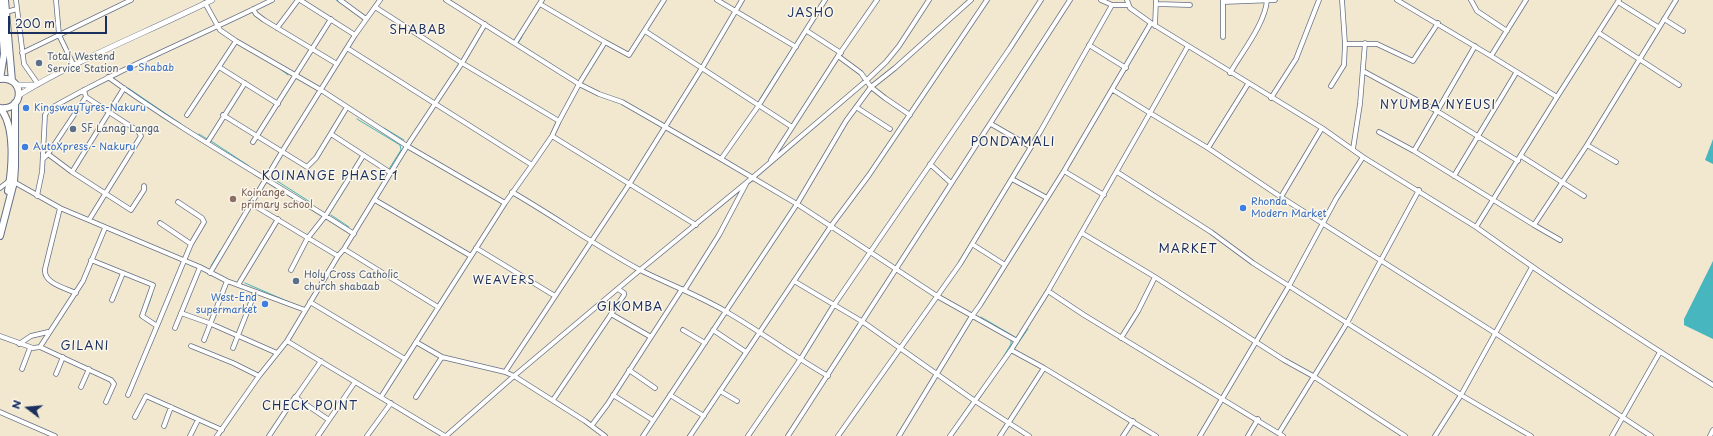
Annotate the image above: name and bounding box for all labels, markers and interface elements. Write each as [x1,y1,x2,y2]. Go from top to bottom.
district label: JASHO [787,7,835,21]
scale bar [10,8,109,34]
text: 200 m [15,14,55,32]
district label: SHABAB [389,24,447,38]
place label: Total Westend Service Station [47,51,118,74]
marker: Total Westend Service Station [34,58,44,68]
place label: Shabab [138,62,174,74]
marker: Shabab [125,63,135,73]
district label: NYUMBA NYEUSI [1380,99,1496,113]
place label: KingswayTyres-Nakuru [34,102,146,114]
marker: KingswayTyres-Nakuru [21,103,31,113]
place label: SF Lanag Langa [81,123,159,135]
marker: SF Lanag Langa [68,124,78,134]
district label: PONDAMALI [971,136,1055,150]
place label: AutoXpress - Nakuru [33,141,136,153]
marker: AutoXpress - Nakuru [20,142,30,152]
district label: KOINANGE PHASE 1 [261,170,399,184]
place label: Koinange primary school [241,187,313,210]
marker: Koinange primary school [228,194,238,204]
place label: Rhonda Modern Market [1251,196,1327,220]
marker: Rhonda Modern Market [1238,203,1248,213]
district label: MARKET [1159,243,1217,257]
place label: Holy Cross Catholic church shabaab [304,269,398,292]
district label: WEAVERS [473,274,535,288]
marker: Holy Cross Catholic church shabaab [291,276,301,286]
place label: West-End supermarket [196,292,257,316]
marker: West-End supermarket [260,299,270,309]
district label: GIKOMBA [596,301,664,315]
district label: GILANI [61,340,109,354]
north arrow [8,388,48,428]
text: N [7,398,25,411]
district label: CHECK POINT [262,400,358,414]

